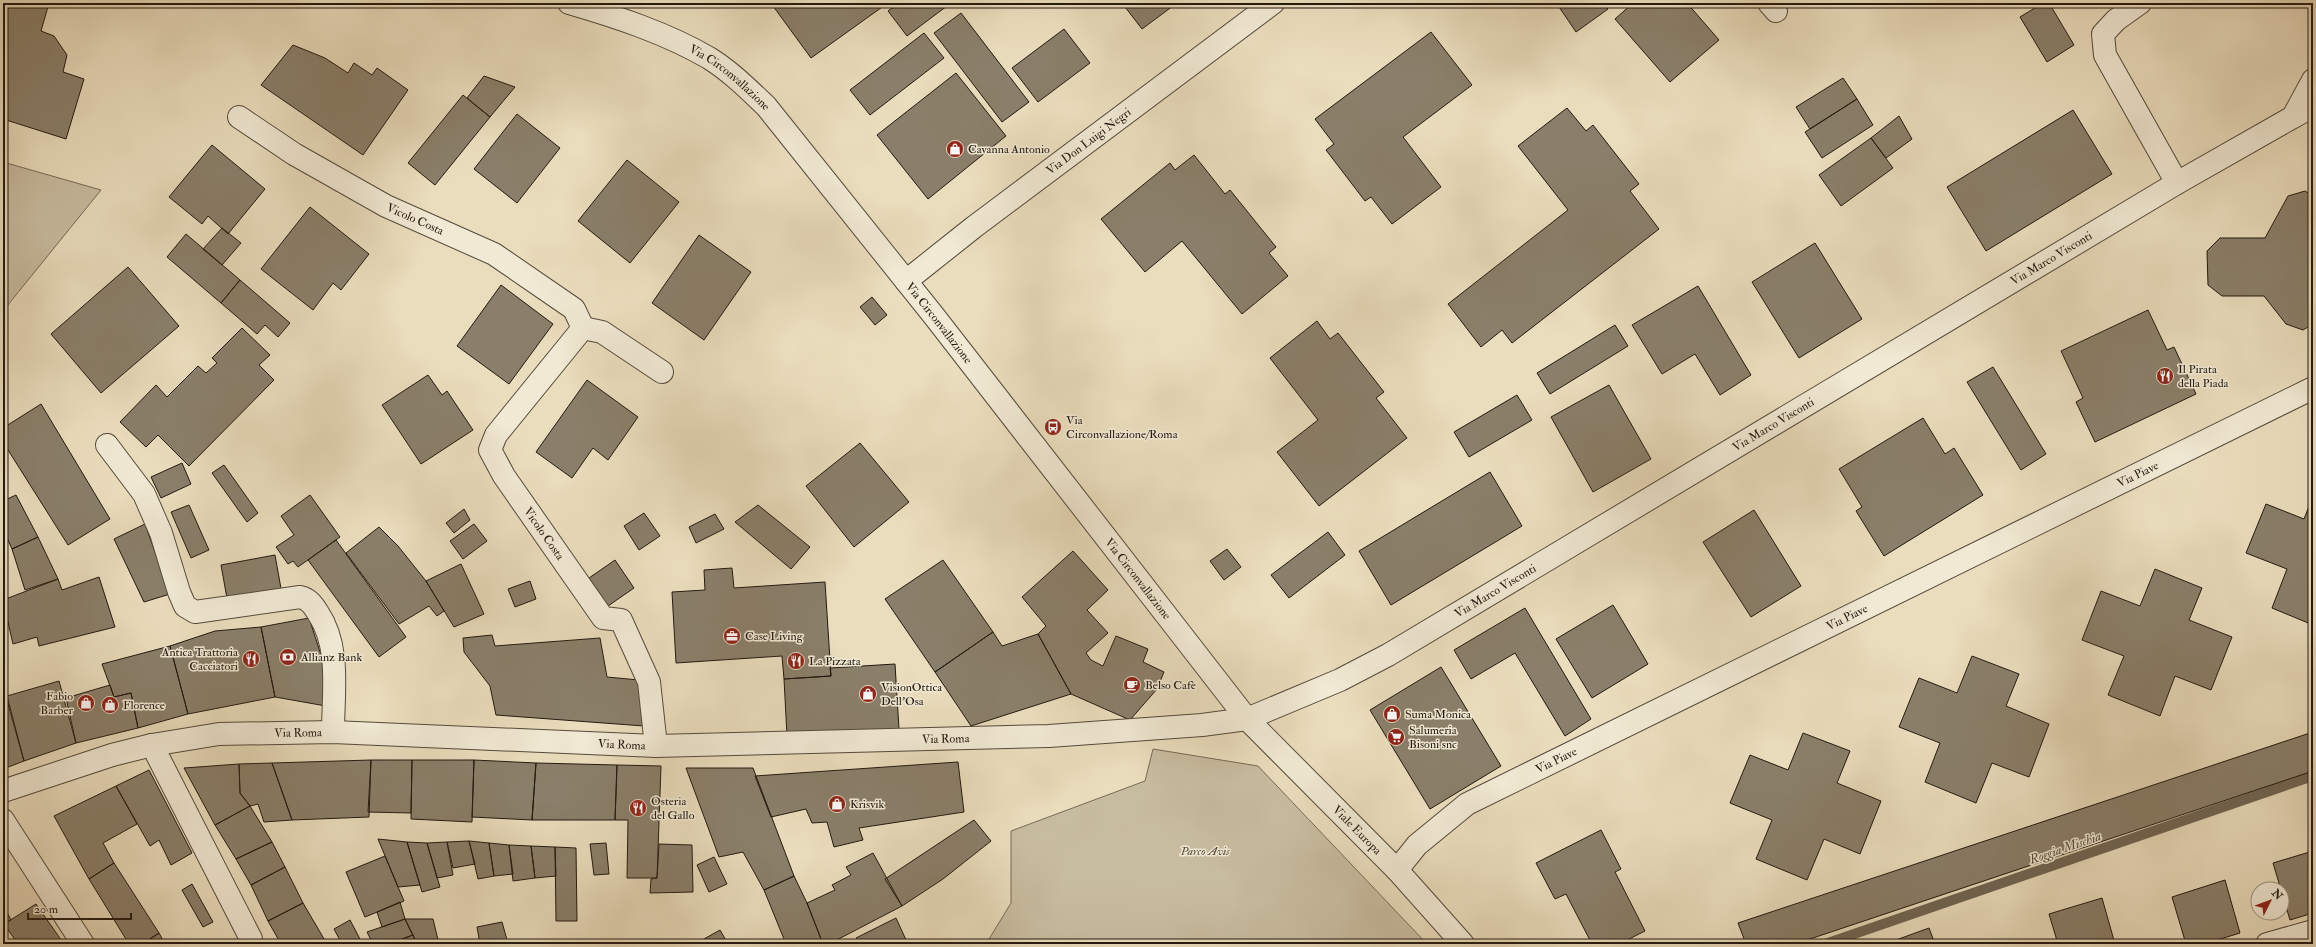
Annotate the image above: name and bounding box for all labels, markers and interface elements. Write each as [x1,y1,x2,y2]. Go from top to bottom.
street label: Via Circonvallazione [687,42,773,113]
street label: Via Don Luigi Negri [1043,105,1134,178]
shop icon: Cavanna Antonio [945,139,965,159]
place label: Cavanna Antonio [968,142,1050,157]
street label: Vicolo Costa [384,200,447,239]
street label: Via Marco Visconti [2008,228,2095,289]
street label: Via Circonvallazione [902,280,975,367]
place label: Il Pirata della Piada [2178,362,2230,391]
restaurant icon: Il Pirata della Piada [2155,366,2175,386]
street label: Via Marco Visconti [1730,395,1817,455]
place label: Via Circonvallazione/Roma [1066,413,1179,442]
bus stop icon: Via Circonvallazione/Roma [1043,417,1063,437]
street label: Via Piave [2115,458,2161,491]
street label: Vicolo Costa [520,505,568,564]
street label: Via Circonvallazione [1101,535,1174,623]
street label: Via Marco Visconti [1452,561,1539,622]
street label: Via Piave [1824,601,1870,634]
office icon: Case Living [722,626,742,646]
place label: Case Living [745,629,804,644]
place label: Antica Trattoria Cacciatori [161,645,239,674]
bank icon: Allianz Bank [278,647,298,667]
restaurant icon: Antica Trattoria Cacciatori [241,649,261,669]
place label: Allianz Bank [300,650,362,665]
restaurant icon: La Pizzata [786,651,806,671]
place label: La Pizzata [809,654,862,669]
cafe icon: Belso Cafè [1122,675,1142,695]
place label: Belso Cafè [1145,678,1196,693]
place label: VisionOttica Dell'Osa [881,680,943,709]
shop icon: VisionOttica Dell'Osa [858,684,878,704]
place label: Fabio Barber [40,689,74,718]
shop icon: Fabio Barber [76,693,96,713]
shop icon: Florence [100,695,120,715]
place label: Florence [123,698,165,713]
shop icon: Suma Monica [1382,704,1402,724]
place label: Suma Monica [1405,707,1472,722]
place label: Salumeria Bisoni snc [1409,723,1458,752]
street label: Via Roma [274,725,323,741]
supermarket icon: Salumeria Bisoni snc [1386,727,1406,747]
street label: Via Roma [922,731,971,747]
street label: Via Roma [598,736,647,754]
street label: Via Piave [1533,744,1579,777]
place label: Osteria del Gallo [651,794,695,823]
shop icon: Krisvik [827,794,847,814]
place label: Krisvik [850,797,885,812]
restaurant icon: Osteria del Gallo [628,798,648,818]
street label: Viale Europa [1329,803,1385,859]
water label: Roggia Mischia [2026,828,2103,868]
park label: Parco Avis [1179,844,1230,859]
north arrow [2250,881,2290,921]
text: N [2268,886,2286,904]
scale bar [28,895,131,921]
text: 20 m [34,902,59,917]

